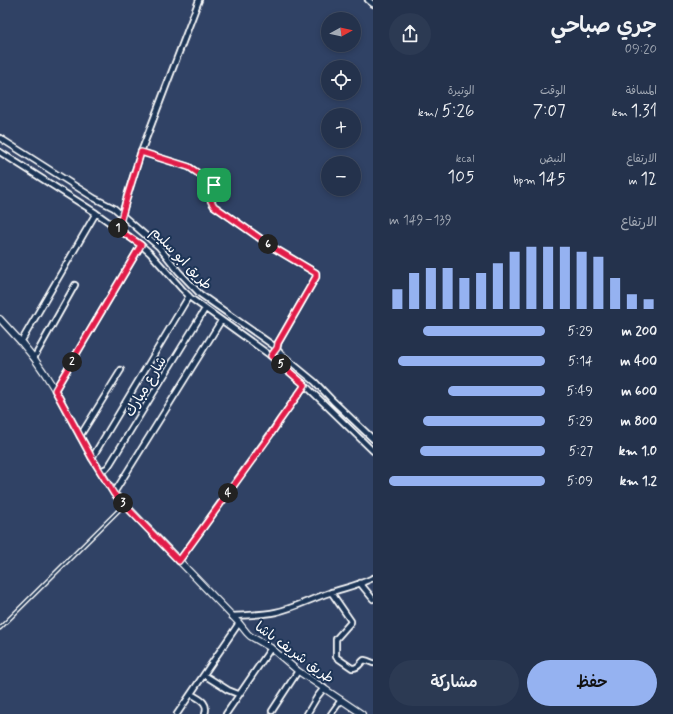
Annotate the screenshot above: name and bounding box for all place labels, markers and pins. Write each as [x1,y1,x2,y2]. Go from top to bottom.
pin [197,168,231,202]
pin: 1 [108,218,128,238]
pin: 6 [258,234,278,254]
pin: 2 [62,352,82,372]
pin: 5 [271,354,291,374]
pin: 4 [218,483,238,503]
pin: 3 [113,493,133,513]

